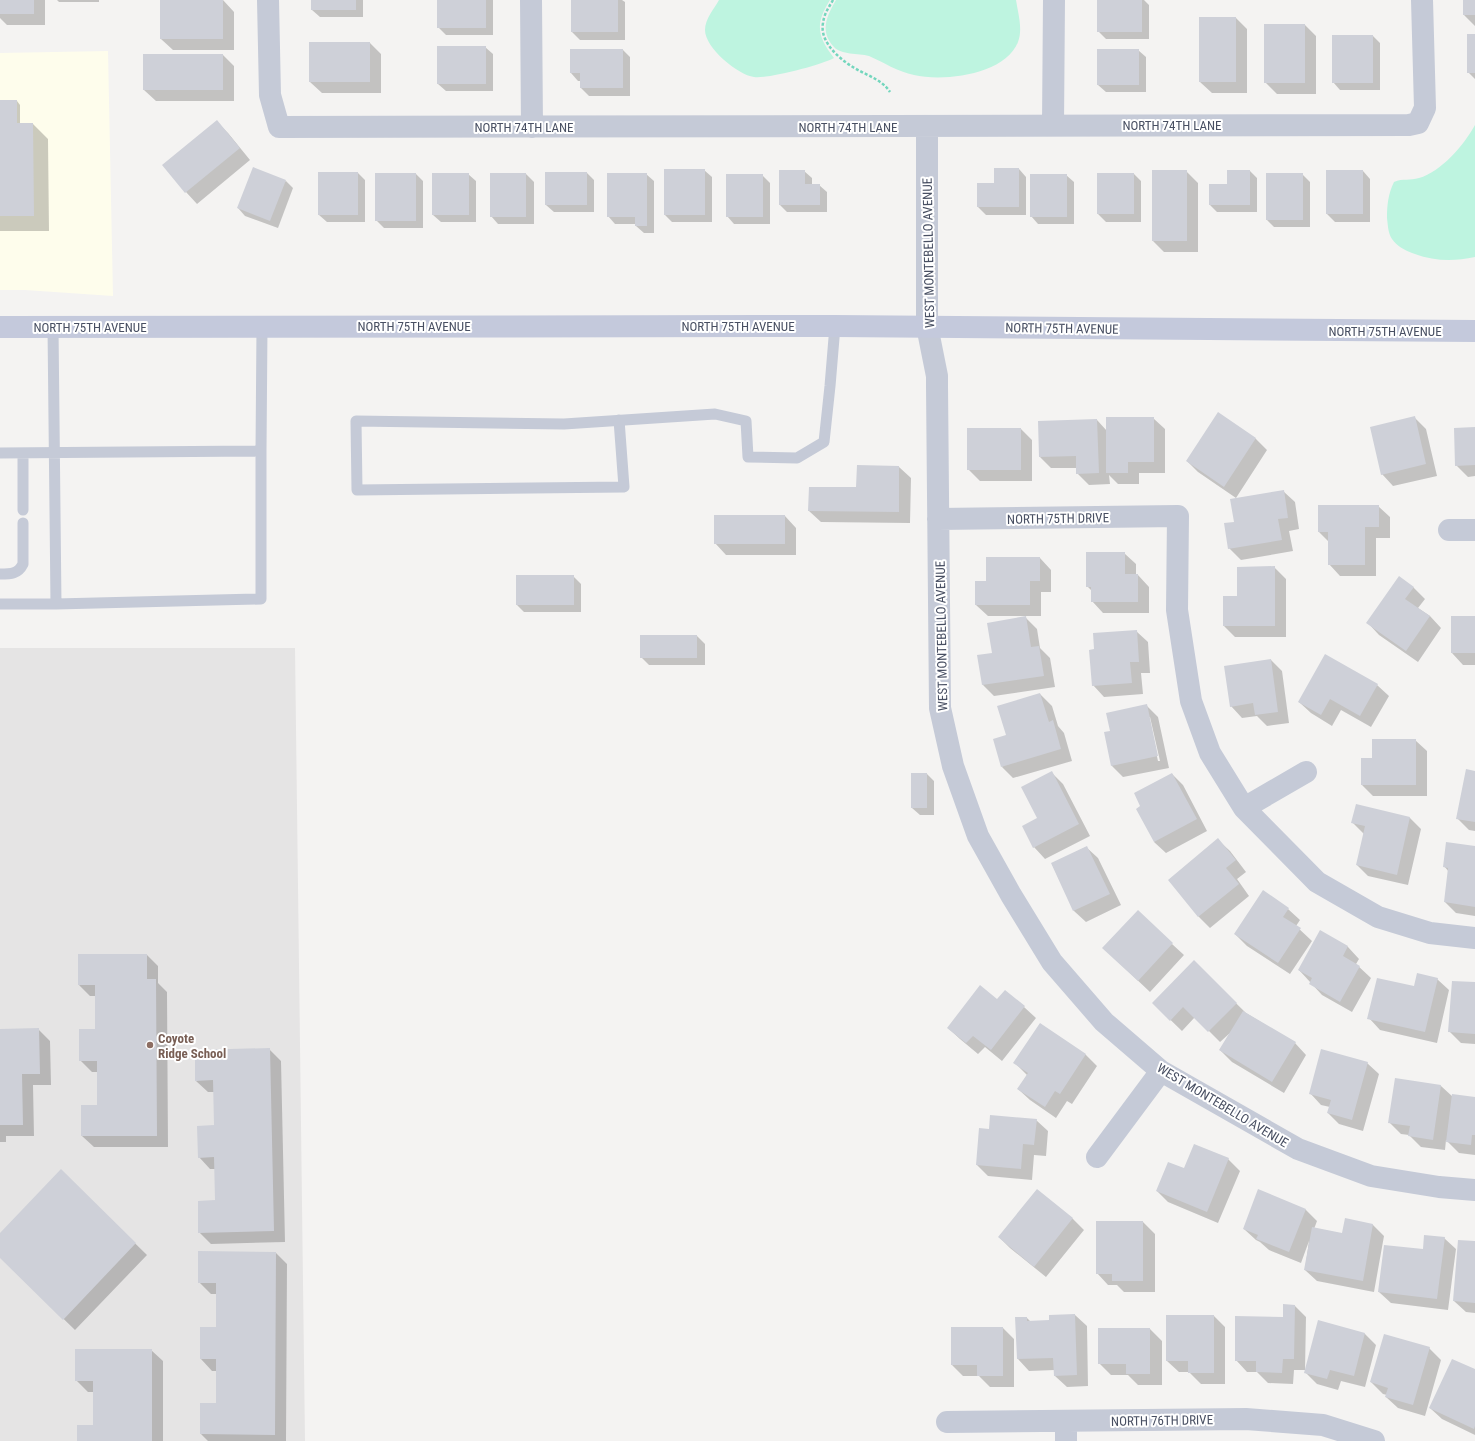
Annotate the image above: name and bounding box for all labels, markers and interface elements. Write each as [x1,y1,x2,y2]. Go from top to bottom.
street label: NORTH 74TH LANE [1122,118,1222,133]
street label: NORTH 74TH LANE [474,120,574,135]
street label: NORTH 74TH LANE [798,120,898,135]
street label: WEST MONTEBELLO AVENUE [920,178,937,328]
street label: NORTH 75TH AVENUE [357,319,471,334]
street label: NORTH 75TH AVENUE [681,319,795,334]
street label: NORTH 75TH AVENUE [33,320,147,335]
street label: NORTH 75TH AVENUE [1005,320,1119,337]
street label: NORTH 75TH AVENUE [1328,324,1442,339]
street label: NORTH 75TH DRIVE [1007,510,1109,527]
street label: WEST MONTEBELLO AVENUE [933,561,950,711]
place label: Coyote Ridge School [158,1031,226,1061]
marker: Coyote Ridge School [145,1040,155,1050]
street label: WEST MONTEBELLO AVENUE [1155,1060,1291,1151]
street label: NORTH 76TH DRIVE [1111,1412,1213,1429]

